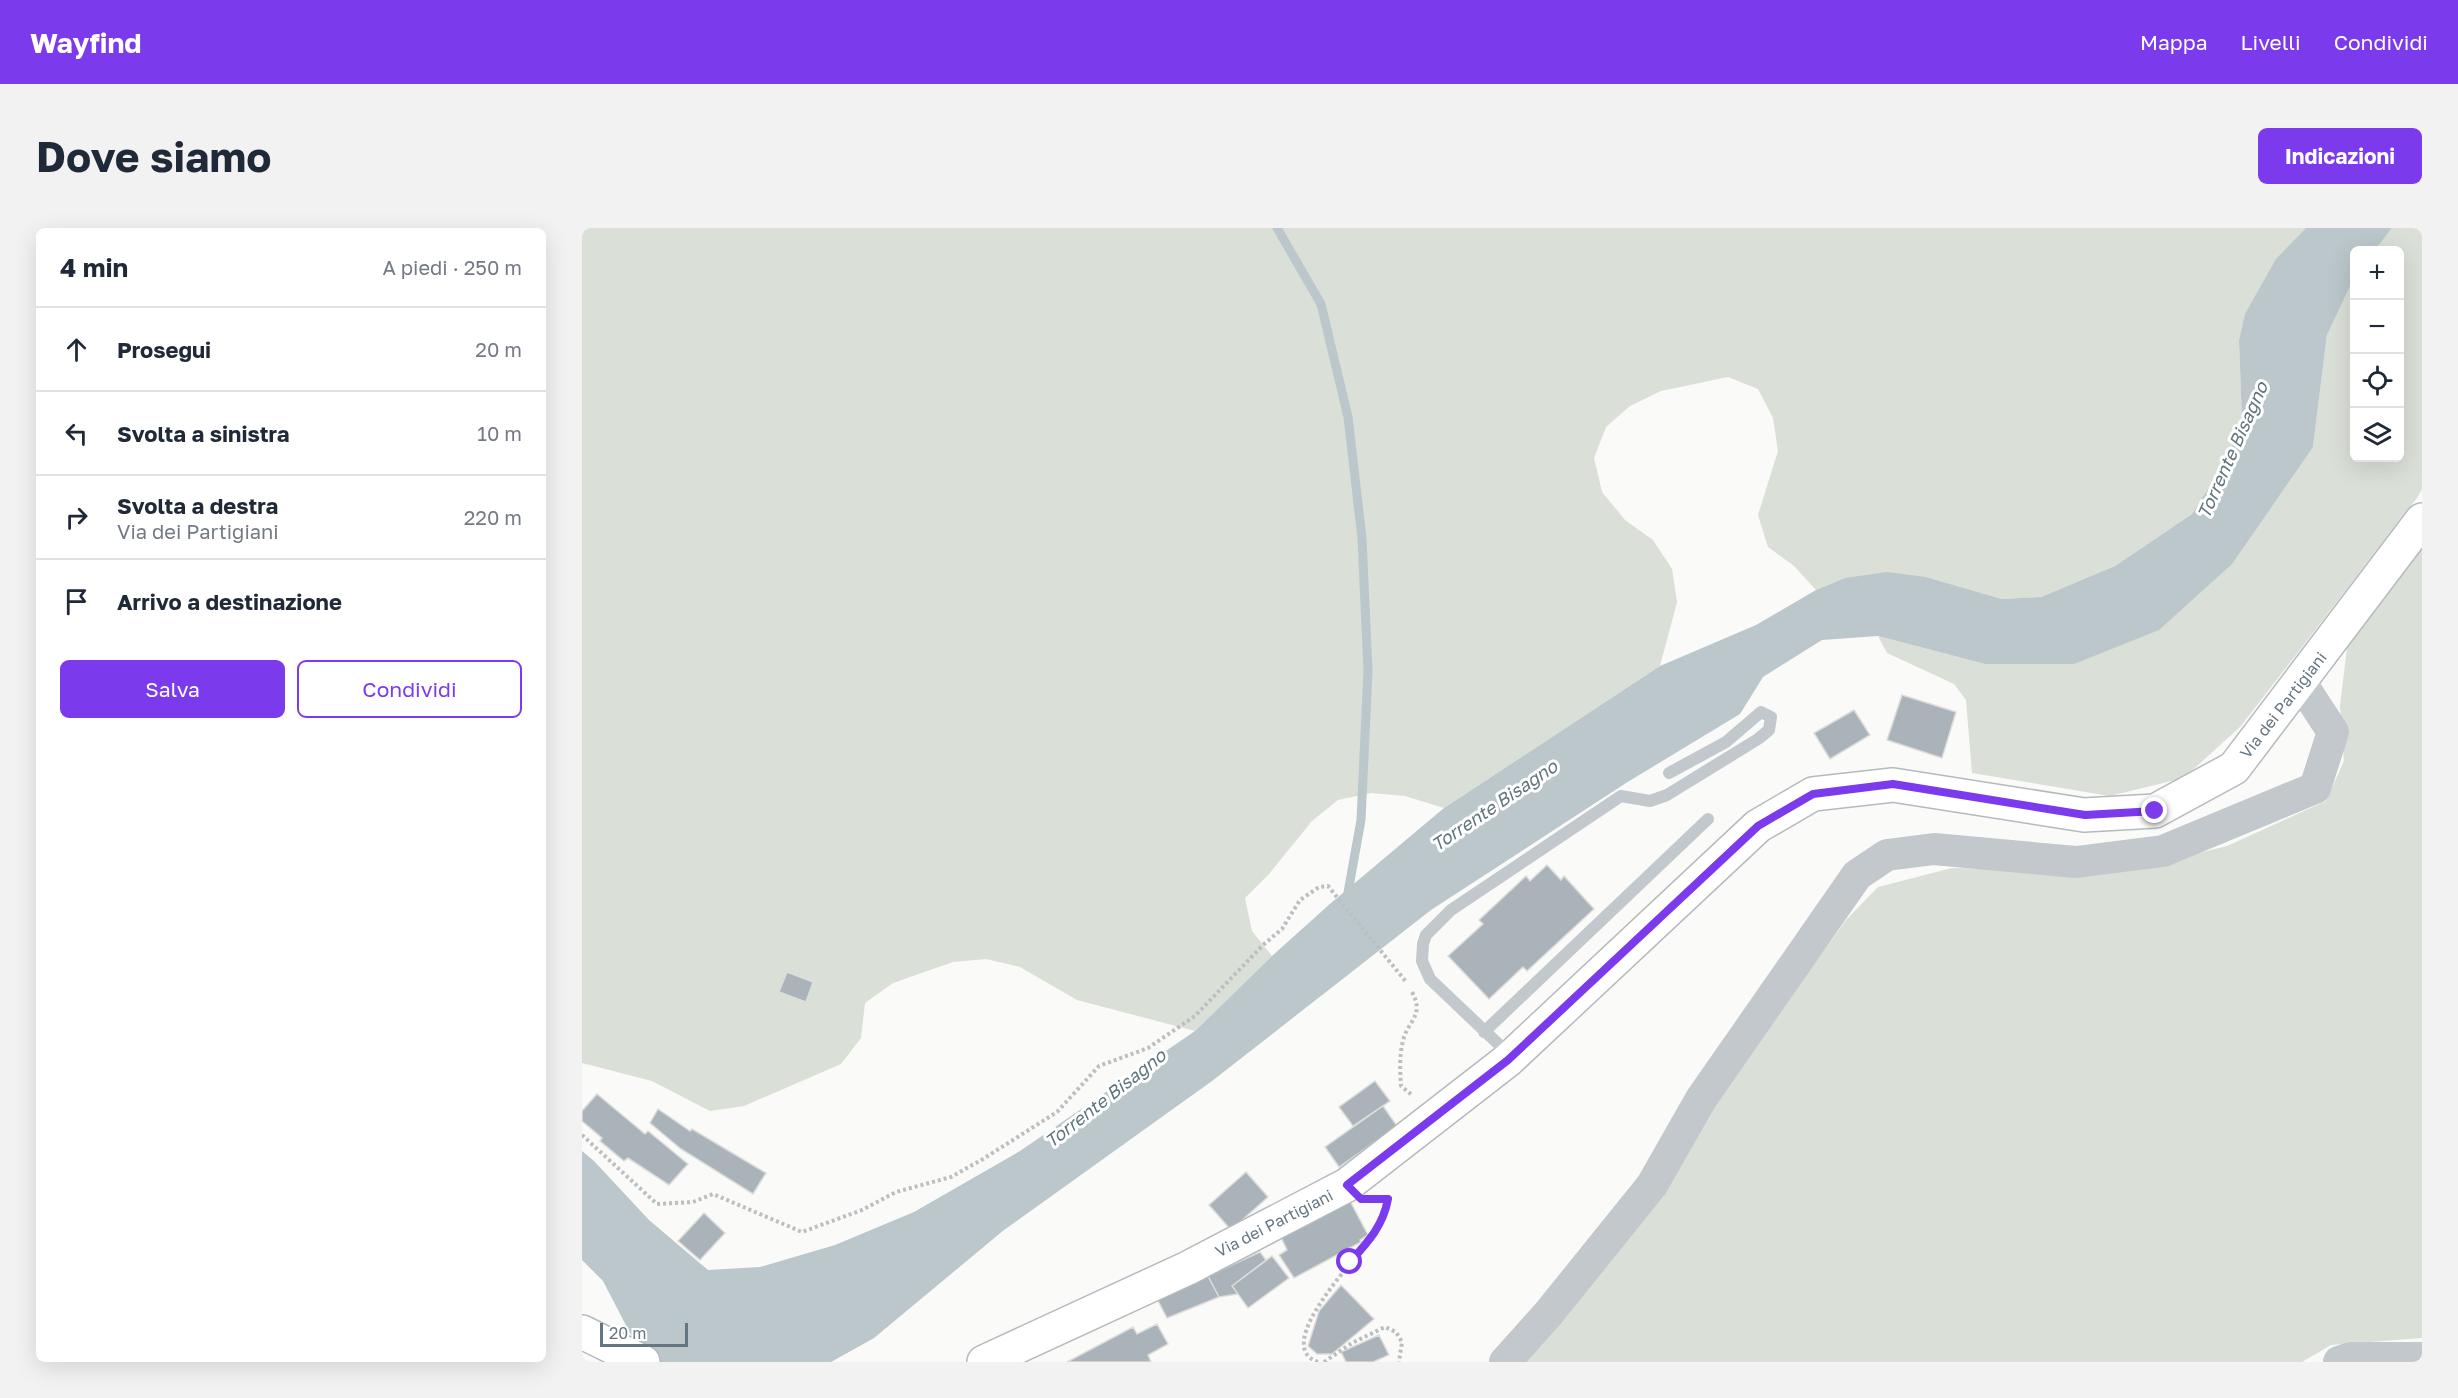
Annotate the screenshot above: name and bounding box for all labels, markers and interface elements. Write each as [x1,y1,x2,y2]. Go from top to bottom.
text: Wayfind [30,26,142,59]
text: Mappa [2140,29,2208,55]
text: Livelli [2241,29,2301,55]
text: Condividi [2334,29,2428,55]
button: Indicazioni [2258,128,2422,184]
text: Dove siamo [36,131,271,181]
map controls [2350,246,2404,462]
button: + [2350,246,2404,300]
text: 4 min [60,252,128,283]
text: A piedi · 250 m [382,255,522,279]
button: − [2350,300,2404,354]
icon: ahead [60,333,93,366]
text: Prosegui [117,336,211,363]
text: 20 m [475,337,522,361]
button: locate [2350,354,2404,408]
water label: Torrente Bisagno [2192,377,2272,522]
button: layers [2350,408,2404,462]
icon: left [60,417,93,450]
text: Svolta a sinistra [117,420,289,447]
text: 10 m [477,421,522,445]
text: Svolta a destra [117,492,278,519]
icon: right [60,501,93,534]
text: 220 m [464,505,522,529]
text: Via dei Partigiani [117,519,279,543]
icon: arrive [60,585,93,618]
text: Arrivo a destinazione [117,588,342,615]
street label: Via dei Partigiani [2235,648,2331,762]
button: Salva [60,660,285,718]
button: Condividi [297,660,522,718]
water label: Torrente Bisagno [1427,754,1562,855]
route end [2141,797,2167,823]
water label: Torrente Bisagno [1040,1043,1171,1152]
street label: Via dei Partigiani [1212,1185,1336,1261]
route start [1336,1248,1362,1274]
scale bar [600,1320,688,1348]
text: 20 m [609,1323,646,1343]

